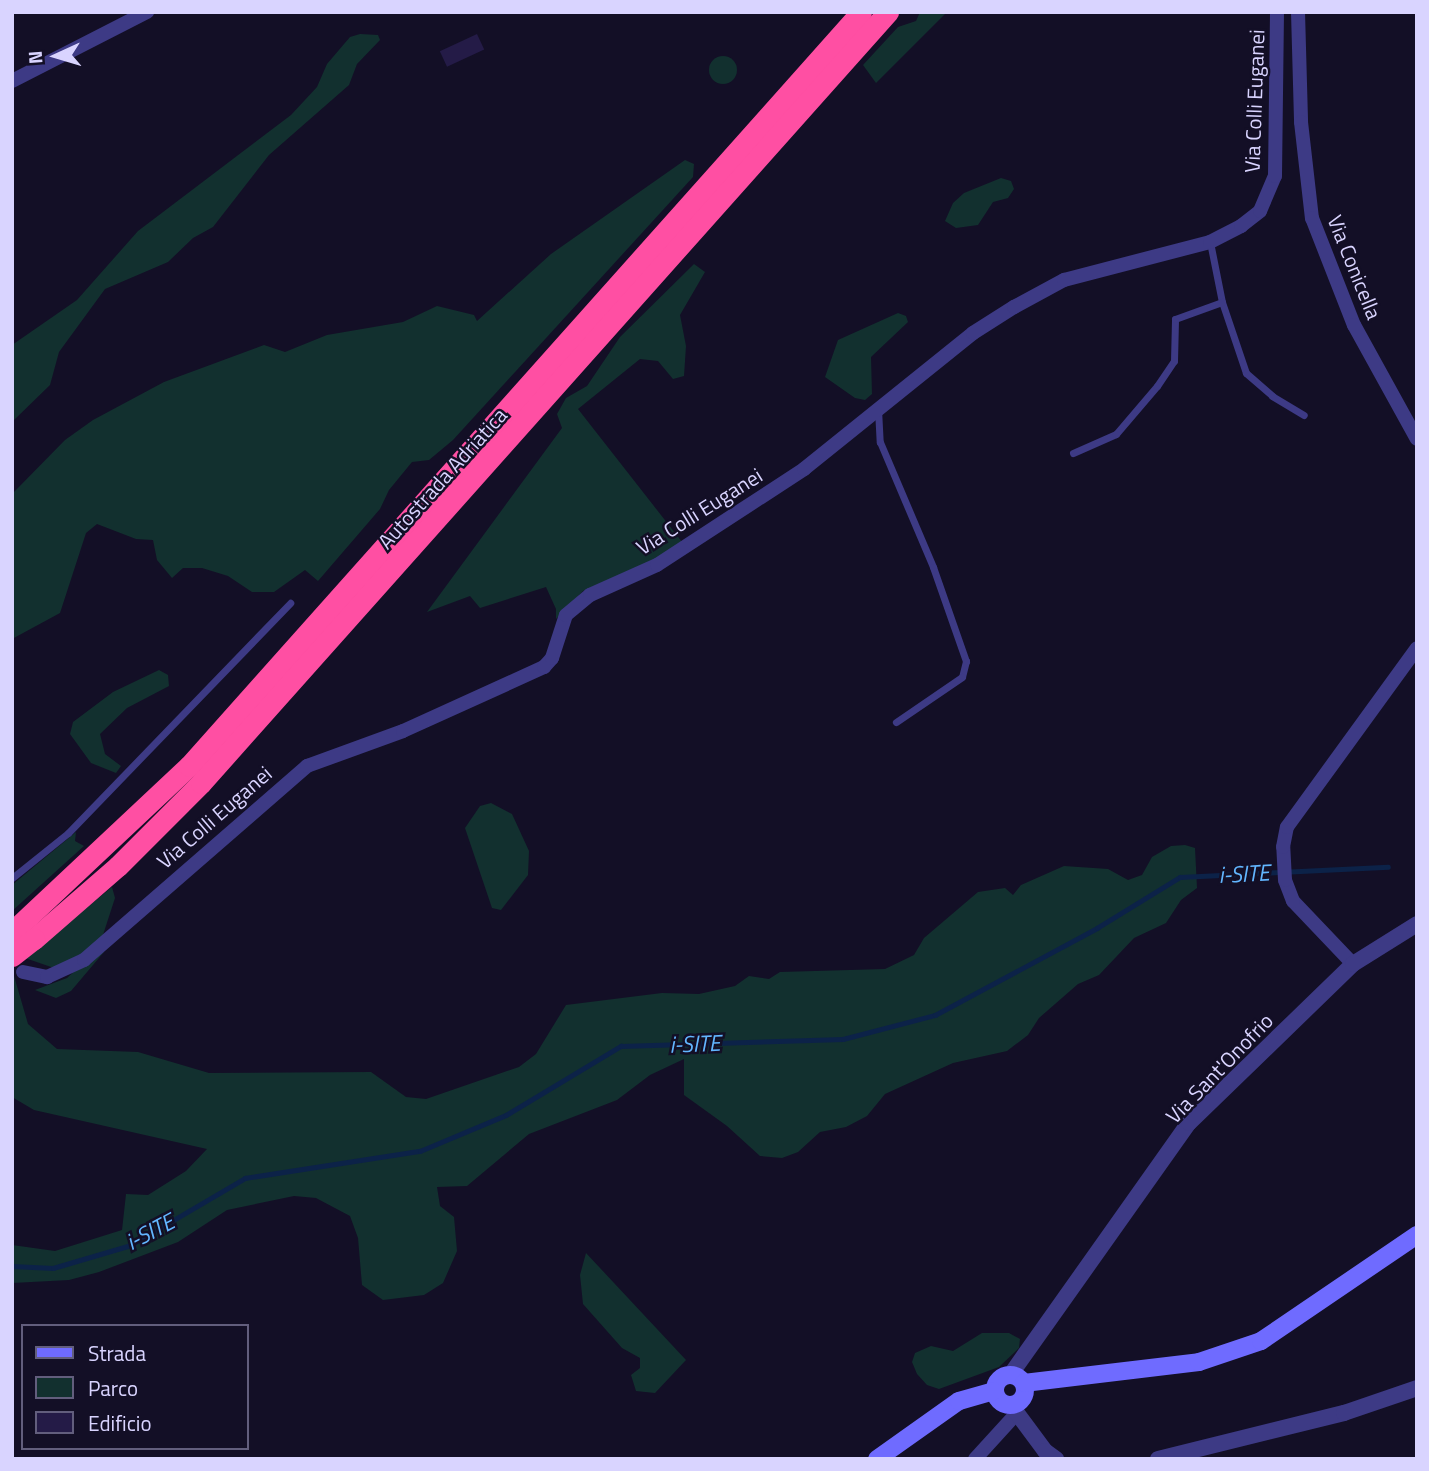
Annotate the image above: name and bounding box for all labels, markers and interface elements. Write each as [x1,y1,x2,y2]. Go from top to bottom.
north arrow [21,21,91,91]
street label: Via Colli Euganei [1239,29,1269,173]
text: N [20,50,49,65]
street label: Via Conicella [1323,211,1387,323]
street label: Autostrada Adriatica [372,402,512,554]
street label: Via Colli Euganei [631,462,767,560]
street label: Via Colli Euganei [152,760,276,874]
water label: i-SITE [1218,859,1270,889]
street label: Via Sant'Onofrio [1160,1008,1278,1128]
water label: i-SITE [669,1029,721,1059]
water label: i-SITE [121,1208,179,1256]
legend [21,1324,248,1450]
text: Strada [88,1337,146,1369]
text: Parco [88,1372,138,1404]
text: Edificio [88,1407,152,1439]

